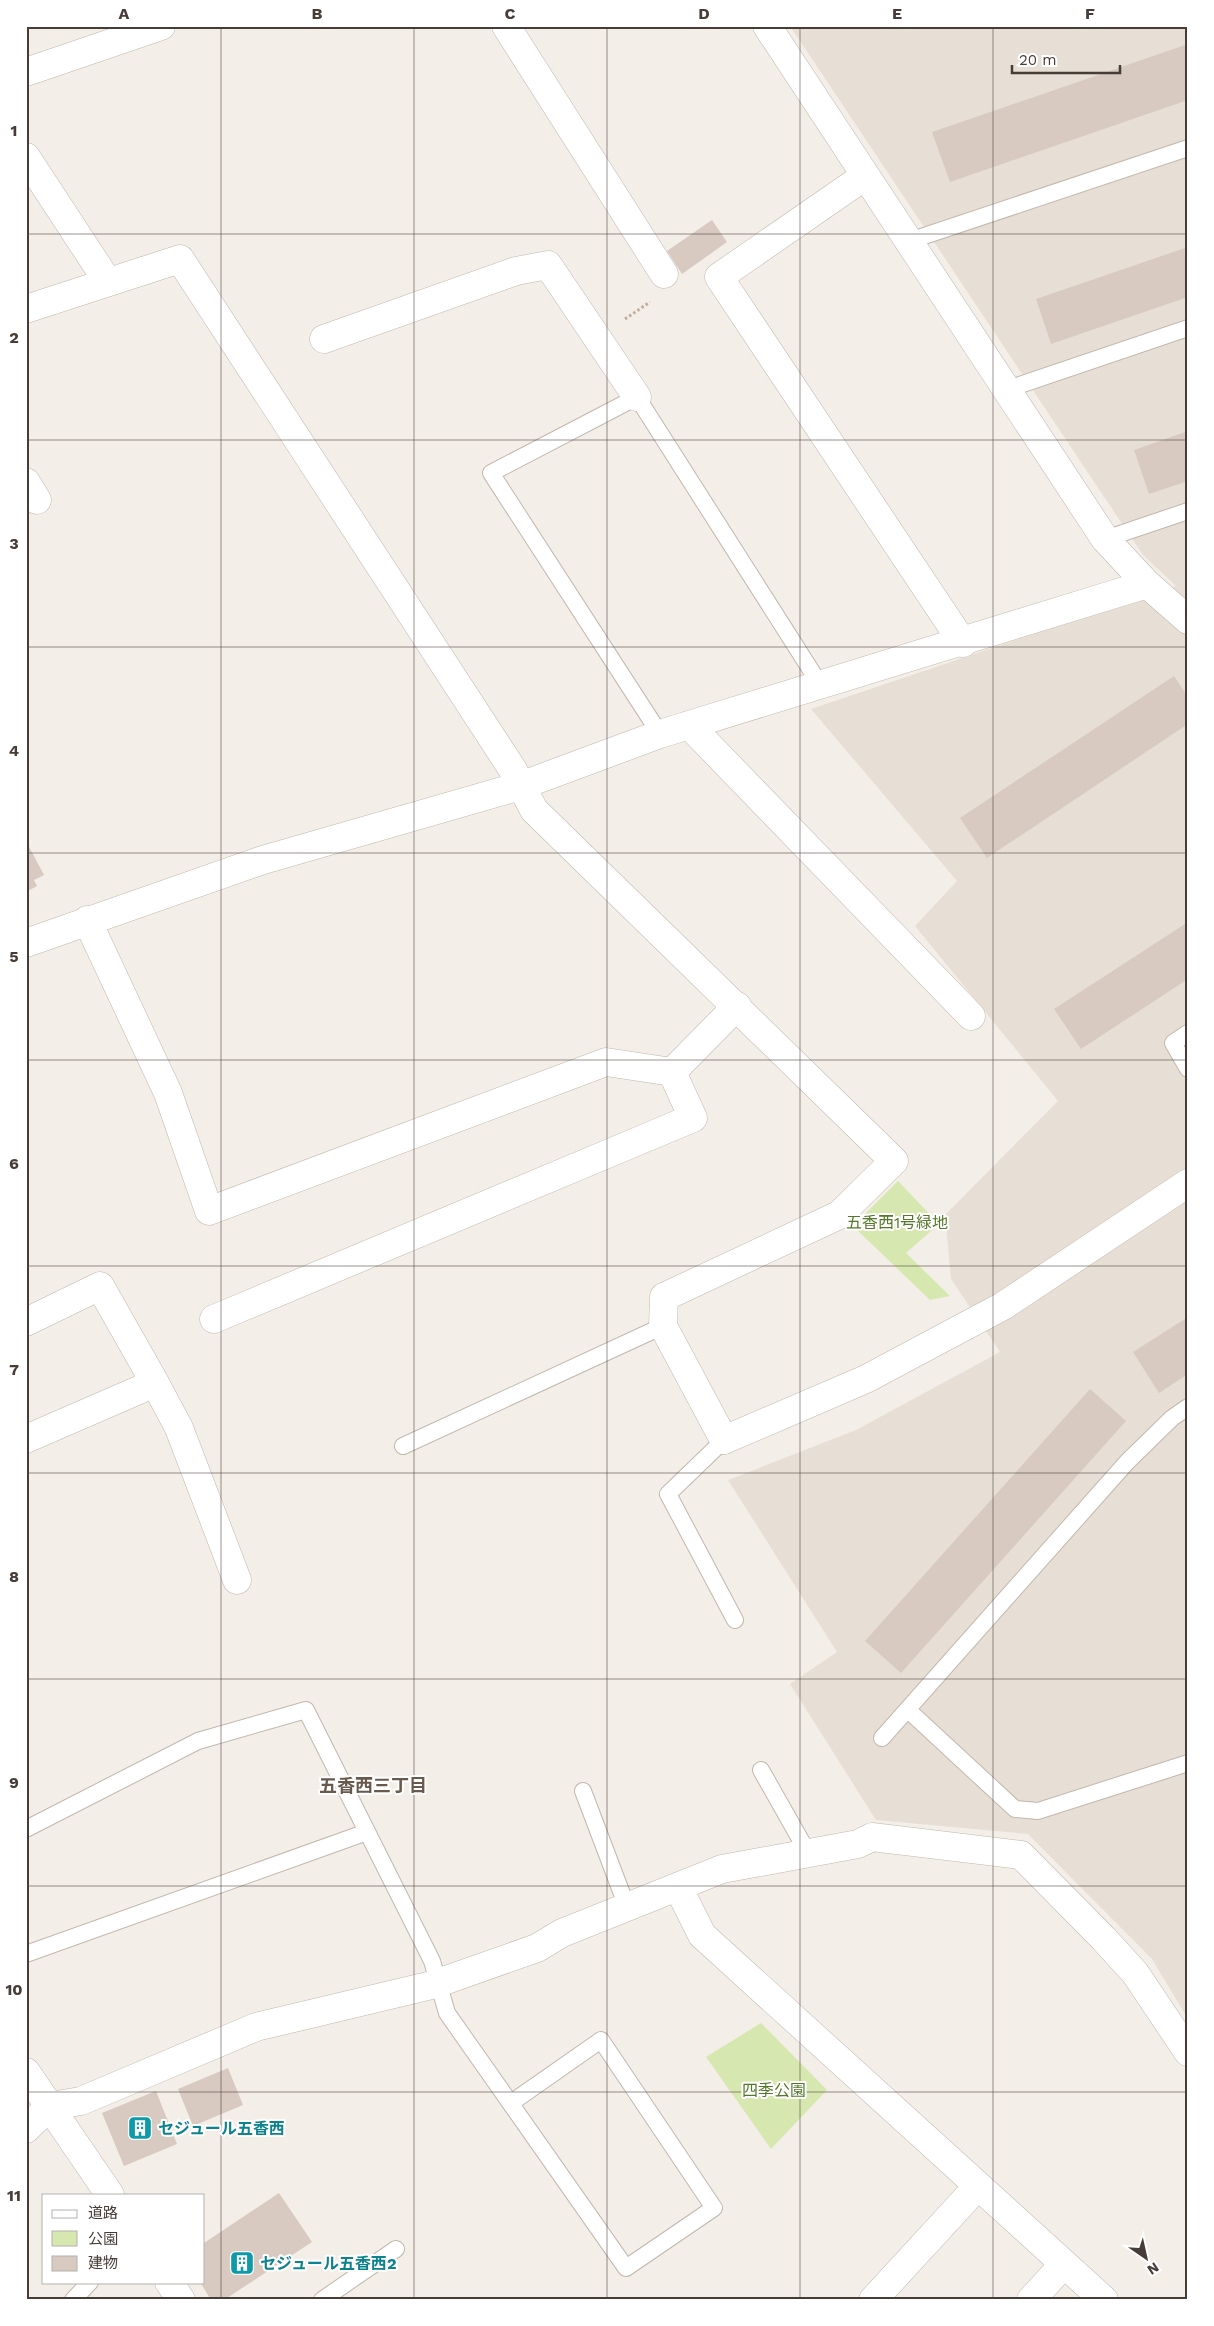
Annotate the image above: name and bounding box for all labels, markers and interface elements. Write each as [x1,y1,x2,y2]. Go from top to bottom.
text: A [119,4,130,23]
text: B [312,4,323,23]
text: C [505,4,516,23]
text: D [698,4,710,23]
text: E [892,4,902,23]
text: F [1085,4,1095,23]
scale bar [1012,42,1119,74]
text: 20 m [1019,51,1057,69]
text: 1 [11,121,17,140]
text: 2 [9,328,19,347]
text: 3 [9,534,19,553]
text: 4 [9,741,19,760]
text: 5 [9,947,19,966]
text: 6 [9,1154,19,1173]
park label: 五香西1号緑地 [846,1213,948,1232]
text: 7 [9,1360,19,1379]
text: 8 [9,1567,19,1586]
text: 9 [9,1773,19,1792]
district label: 五香西三丁目 [319,1775,427,1796]
text: 10 [5,1980,23,1999]
park label: 四季公園 [742,2081,806,2100]
building icon: セジュール五香西 [127,2115,153,2141]
place label: セジュール五香西 [158,2119,285,2138]
text: 11 [7,2186,21,2205]
legend [42,2194,205,2284]
text: 道路 [88,2204,118,2222]
text: 公園 [88,2230,118,2248]
north arrow [1122,2234,1172,2284]
building icon: セジュール五香西2 [229,2250,255,2276]
text: 建物 [88,2254,118,2272]
place label: セジュール五香西2 [260,2254,396,2273]
text: N [1144,2259,1162,2278]

